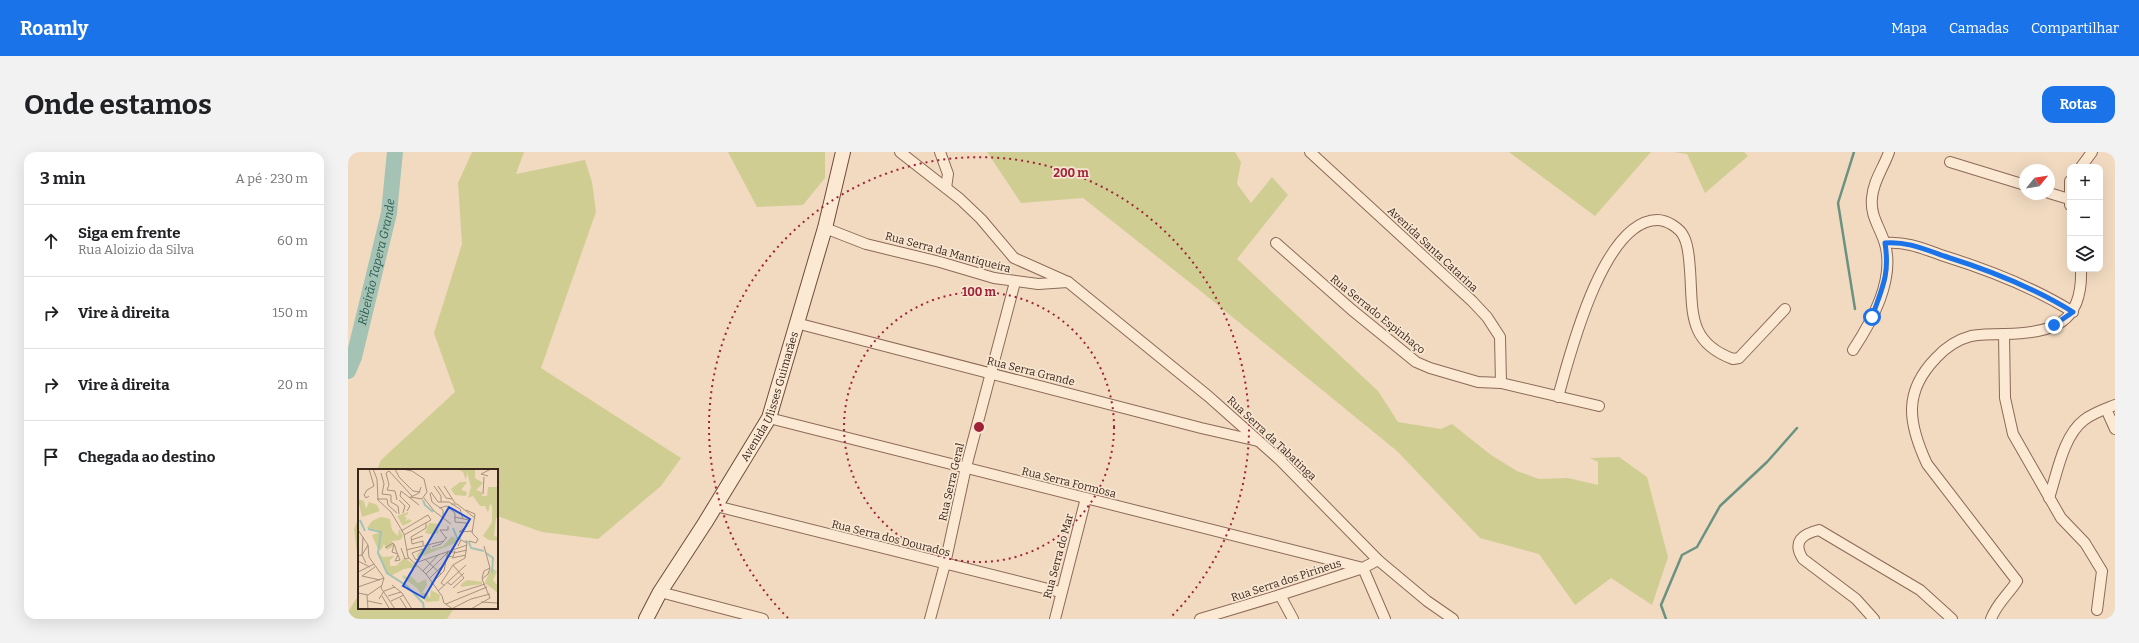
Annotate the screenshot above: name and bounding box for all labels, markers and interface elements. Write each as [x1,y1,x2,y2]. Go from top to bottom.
text: Roamly [20,17,88,40]
text: Mapa [1891,20,1927,37]
text: Camadas [1949,20,2009,37]
text: Compartilhar [2031,20,2119,37]
button: Rotas [2042,86,2115,123]
text: Onde estamos [24,88,212,121]
north arrow [2019,164,2055,200]
map controls [2067,164,2103,272]
button: + [2067,164,2103,200]
text: 200 m [1053,166,1089,180]
text: 3 min [40,168,85,189]
text: A pé · 230 m [236,171,308,186]
water label: Ribeirão Tapera Grande [355,198,397,327]
button: − [2067,200,2103,236]
street label: Avenida Santa Catarina [1385,204,1481,295]
text: Siga em frente [78,224,181,242]
street label: Rua Serra da Mantiqueira [884,229,1012,276]
icon: ahead [40,230,62,252]
text: 60 m [277,233,308,248]
button: layers [2067,236,2103,272]
text: Rua Aloizio da Silva [78,242,194,257]
street label: Rua Serrado Espinhaço [1328,272,1428,357]
text: 100 m [962,285,997,299]
icon: right [40,302,62,324]
text: Vire à direita [78,304,170,322]
text: 150 m [272,305,308,320]
route start [1863,308,1881,326]
route end [2045,316,2063,334]
street label: Avenida Ulisses Guimarães [738,330,801,464]
street label: Rua Serra Grande [986,354,1076,389]
icon: right [40,374,62,396]
text: Vire à direita [78,376,170,394]
text: 20 m [278,377,308,392]
street label: Rua Serra da Tabatinga [1224,394,1319,483]
centre of rings [972,420,986,434]
street label: Rua Serra Geral [936,442,967,522]
icon: arrive [40,446,62,468]
text: Chegada ao destino [78,448,215,466]
street label: Rua Serra Formosa [1020,464,1117,501]
inset map [358,469,498,609]
street label: Rua Serra do Mar [1041,512,1076,600]
street label: Rua Serra dos Dourados [830,517,952,560]
street label: Rua Serra dos Pirineus [1229,557,1343,604]

